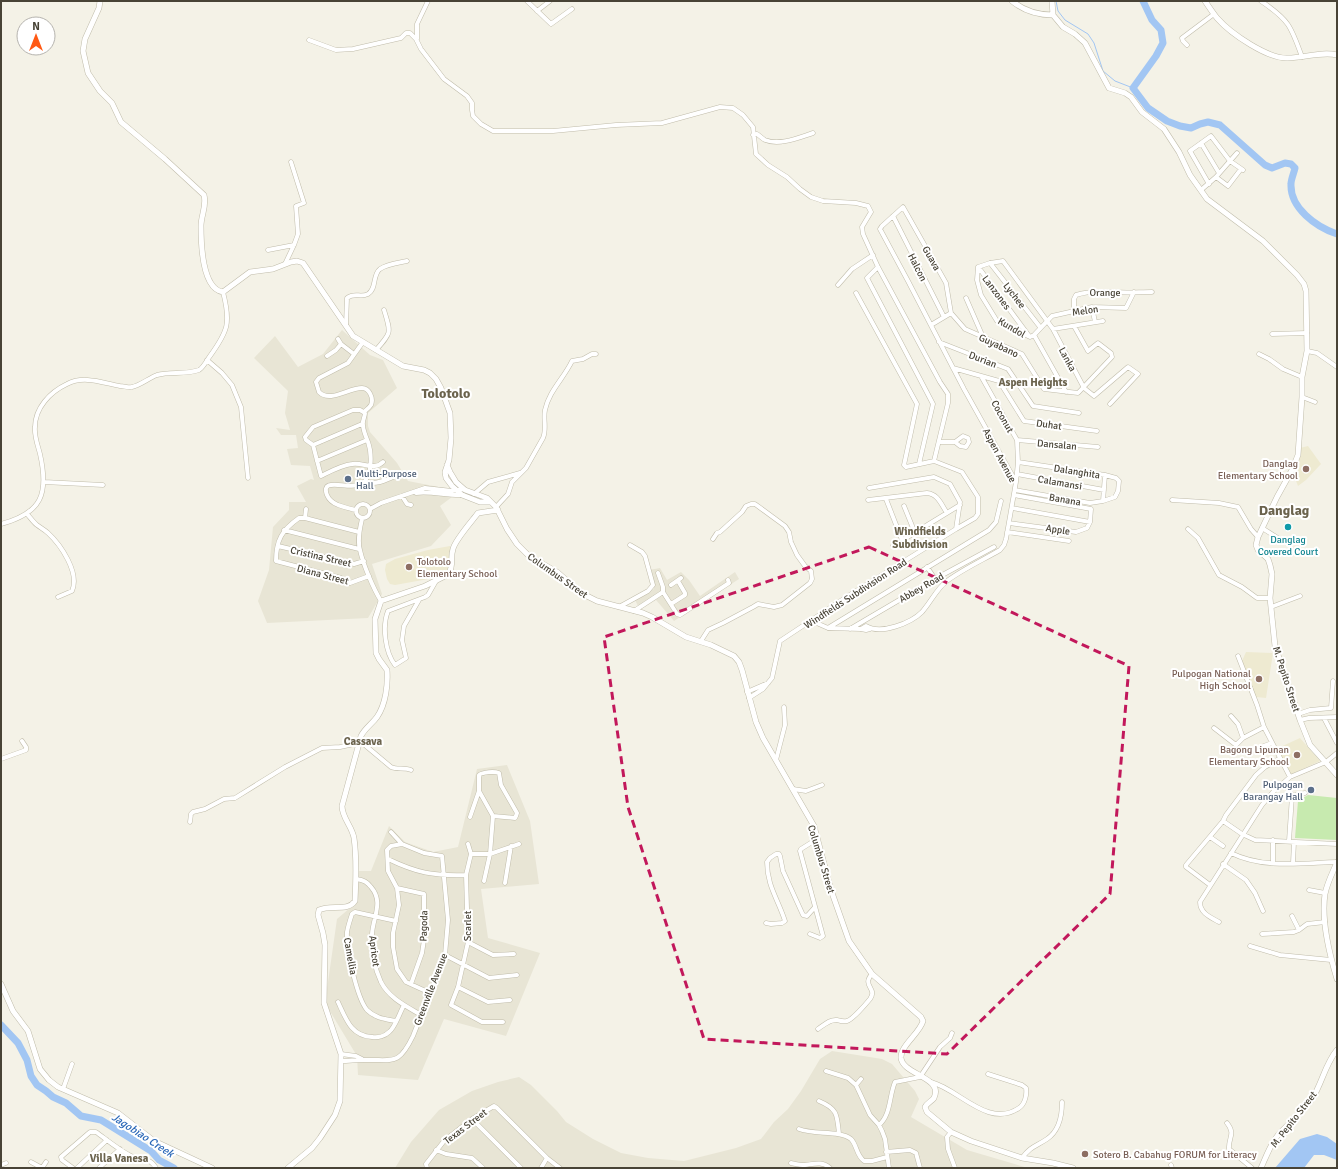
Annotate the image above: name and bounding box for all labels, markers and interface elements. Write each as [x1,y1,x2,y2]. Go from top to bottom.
north arrow [16,16,56,56]
text: N [32,20,40,33]
street label: Guava [919,244,943,273]
street label: Halcon [905,251,929,284]
street label: Lanzones [979,273,1013,313]
street label: Lychee [1000,280,1028,311]
street label: Orange [1090,287,1121,299]
street label: Melon [1071,303,1099,319]
street label: Kundol [995,315,1028,341]
street label: Guyabano [977,331,1020,360]
street label: Lanka [1056,345,1078,374]
street label: Durian [967,349,998,371]
district label: Aspen Heights [999,376,1068,389]
district label: Tolotolo [422,385,470,402]
street label: Coconut [988,398,1016,435]
street label: Duhat [1035,417,1063,433]
street label: Aspen Avenue [980,426,1018,485]
street label: Dansalan [1037,437,1077,453]
place label: Danglag Elementary School [1218,458,1298,482]
street label: Dalanghita [1053,462,1101,482]
marker: Danglag Elementary School [1301,464,1311,474]
place label: Multi-Purpose Hall [356,468,417,492]
street label: Calamansi [1037,473,1083,493]
marker: Multi-Purpose Hall [343,474,353,484]
street label: Banana [1048,491,1082,509]
district label: Danglag [1259,502,1310,519]
street label: Apple [1045,522,1071,538]
marker: Danglag Covered Court [1283,522,1293,532]
district label: Windfields Subdivision [892,525,948,551]
place label: Danglag Covered Court [1258,534,1319,558]
street label: Cristina Street [289,544,353,570]
street label: Columbus Street [525,551,590,601]
place label: Tolotolo Elementary School [417,556,497,580]
street label: Windfields Subdivision Road [802,556,909,632]
street label: Diana Street [296,562,350,588]
marker: Tolotolo Elementary School [404,562,414,572]
street label: Abbey Road [897,570,946,606]
street label: M. Pepito Street [1270,645,1302,714]
place label: Pulpogan National High School [1172,668,1251,692]
marker: Pulpogan National High School [1254,674,1264,684]
district label: Cassava [344,735,383,748]
place label: Bagong Lipunan Elementary School [1209,744,1289,768]
marker: Bagong Lipunan Elementary School [1292,750,1302,760]
place label: Pulpogan Barangay Hall [1243,779,1303,803]
marker: Pulpogan Barangay Hall [1306,785,1316,795]
street label: Columbus Street [805,824,837,895]
street label: Pagoda [417,910,431,942]
street label: Scarlet [462,910,474,941]
street label: Apricot [366,935,382,968]
street label: Camellia [341,937,359,976]
street label: Greenville Avenue [412,951,450,1027]
street label: M. Pepito Street [1268,1089,1320,1150]
street label: Texas Street [441,1106,490,1147]
water label: Jagobiao Creek [109,1111,177,1161]
marker: Sotero B. Cabahug FORUM for Literacy [1080,1149,1090,1159]
place label: Sotero B. Cabahug FORUM for Literacy [1093,1149,1257,1161]
district label: Villa Vanesa [90,1152,149,1165]

